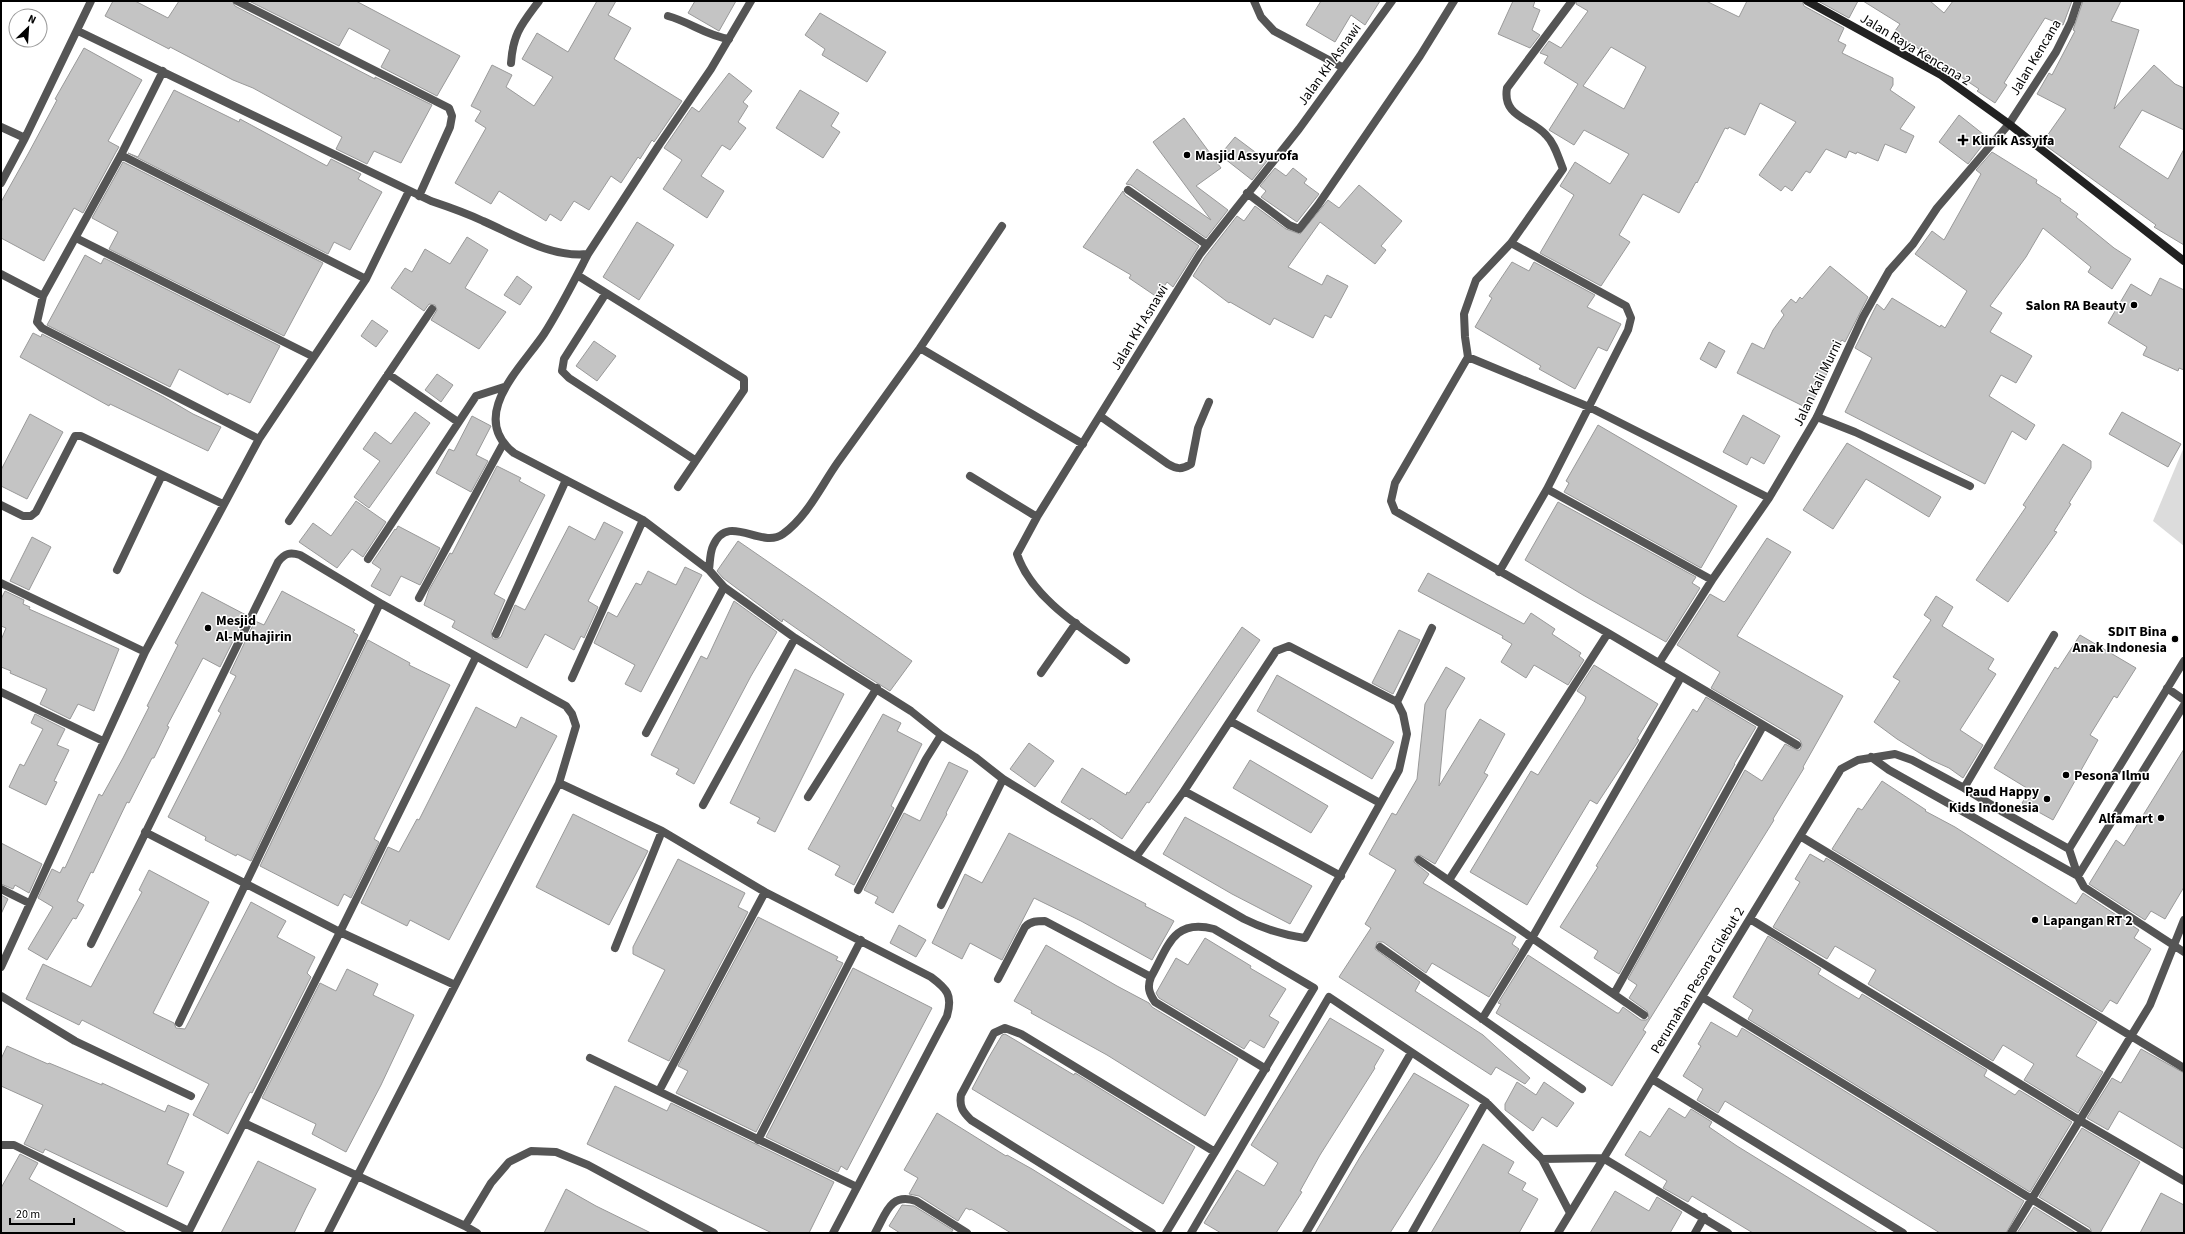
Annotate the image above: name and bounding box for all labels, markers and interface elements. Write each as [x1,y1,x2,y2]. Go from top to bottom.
north arrow [8,8,48,48]
street label: Jalan Raya Kencana 2 [1856,9,1975,91]
text: N [26,11,39,28]
street label: Jalan Kencana [2005,16,2066,99]
street label: Jalan KH Asnawi [1293,20,1366,110]
place label: Klinik Assyifa [1972,131,2054,151]
marker: Klinik Assyifa [1957,134,1969,146]
place label: Masjid Assyurofa [1195,146,1299,166]
marker: Masjid Assyurofa [1182,150,1192,160]
street label: Jalan KH Asnawi [1106,281,1173,374]
place label: Salon RA Beauty [2025,296,2127,316]
marker: Salon RA Beauty [2129,300,2139,310]
street label: Jalan Kali Murni [1788,337,1847,430]
place label: Mesjid Al-Muhajirin [215,611,292,647]
place label: SDIT Bina Anak Indonesia [2071,622,2167,658]
marker: Mesjid Al-Muhajirin [203,623,213,633]
marker: SDIT Bina Anak Indonesia [2170,634,2180,644]
place label: Pesona Ilmu [2074,766,2150,786]
marker: Pesona Ilmu [2061,770,2071,780]
place label: Paud Happy Kids Indonesia [1949,782,2040,818]
marker: Paud Happy Kids Indonesia [2042,794,2052,804]
place label: Alfamart [2098,809,2154,829]
marker: Alfamart [2156,813,2166,823]
street label: Perumahan Pesona Cilebut 2 [1646,903,1750,1058]
place label: Lapangan RT 2 [2043,911,2133,931]
marker: Lapangan RT 2 [2030,915,2040,925]
scale bar [10,1200,74,1226]
text: 20 m [16,1206,40,1223]

